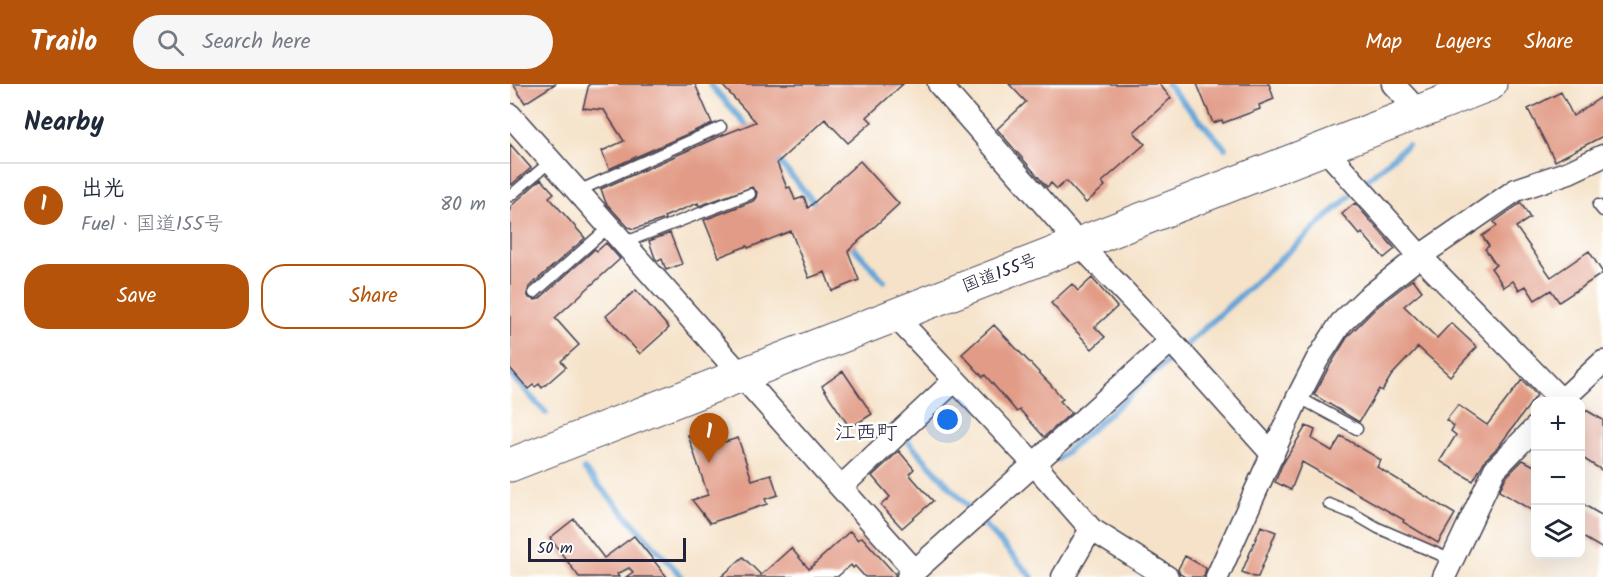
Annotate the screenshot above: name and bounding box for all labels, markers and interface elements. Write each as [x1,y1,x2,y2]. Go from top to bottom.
search box [133,15,553,69]
text: Trailo [30,20,97,65]
text: Search here [202,25,311,60]
icon: search [154,26,187,59]
text: Map [1365,26,1402,59]
text: Layers [1435,26,1491,59]
text: Share [1524,26,1573,59]
text: Nearby [24,102,104,144]
text: 出光 [81,172,125,207]
text: 1 [40,189,47,221]
text: 80 m [440,189,486,221]
text: Fuel · 国道155号 [81,209,224,241]
street label: 国道155号 [958,246,1042,302]
button: Save [24,264,249,329]
button: Share [261,264,486,329]
map controls [1531,397,1585,559]
button: + [1531,397,1585,451]
your location [933,405,962,434]
pin: 1 [690,414,728,463]
district label: 江西町 [835,417,898,450]
button: − [1531,451,1585,505]
button: layers [1531,505,1585,559]
scale bar [528,535,686,562]
text: 50 m [537,536,573,561]

